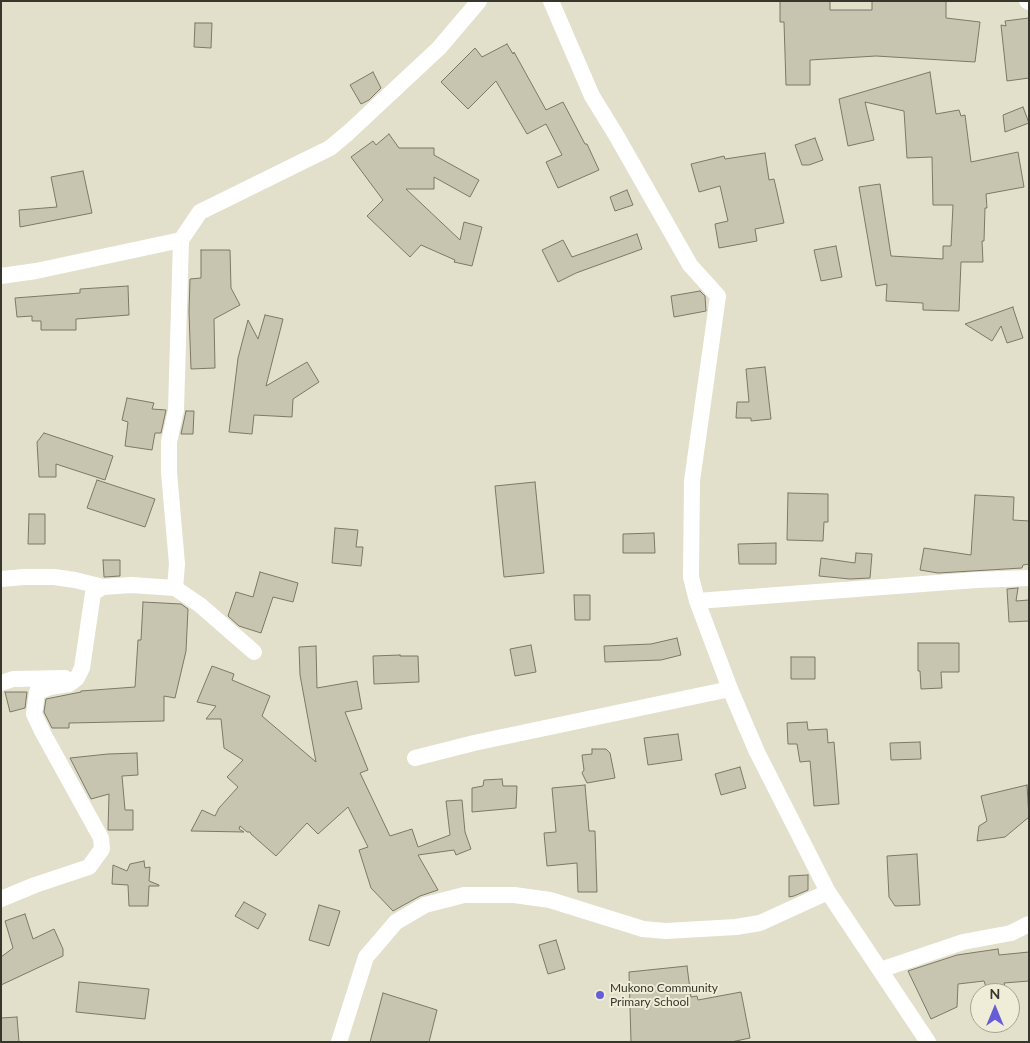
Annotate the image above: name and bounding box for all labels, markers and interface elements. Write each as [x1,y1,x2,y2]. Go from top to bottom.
place label: Mukono Community Primary School [610,981,718,1009]
north arrow [970,983,1020,1033]
text: N [990,985,1000,1002]
marker: Mukono Community Primary School [594,989,606,1001]

